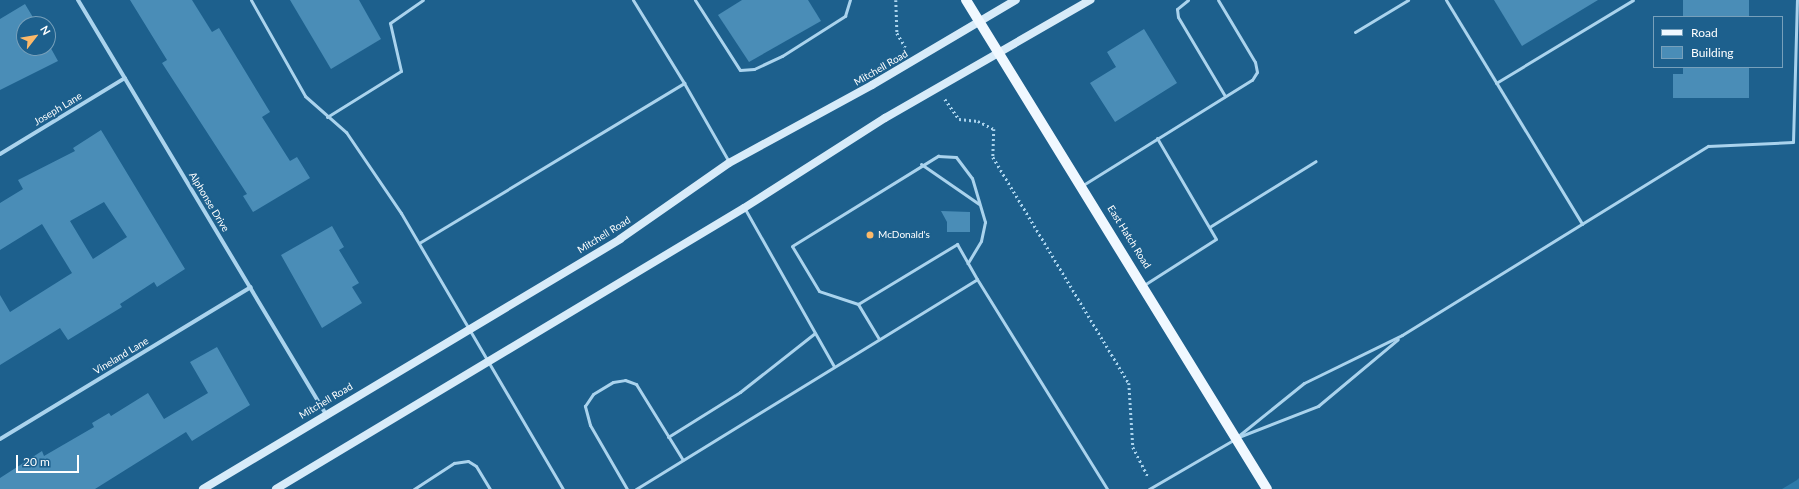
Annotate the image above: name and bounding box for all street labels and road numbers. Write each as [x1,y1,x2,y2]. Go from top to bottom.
street label: Mitchell Road [852,48,910,88]
street label: Joseph Lane [32,90,84,128]
street label: Alphonse Drive [186,170,232,234]
street label: East Hatch Road [1105,203,1153,271]
street label: Mitchell Road [575,214,633,256]
street label: Vineland Lane [91,335,151,377]
street label: Mitchell Road [297,380,355,422]

